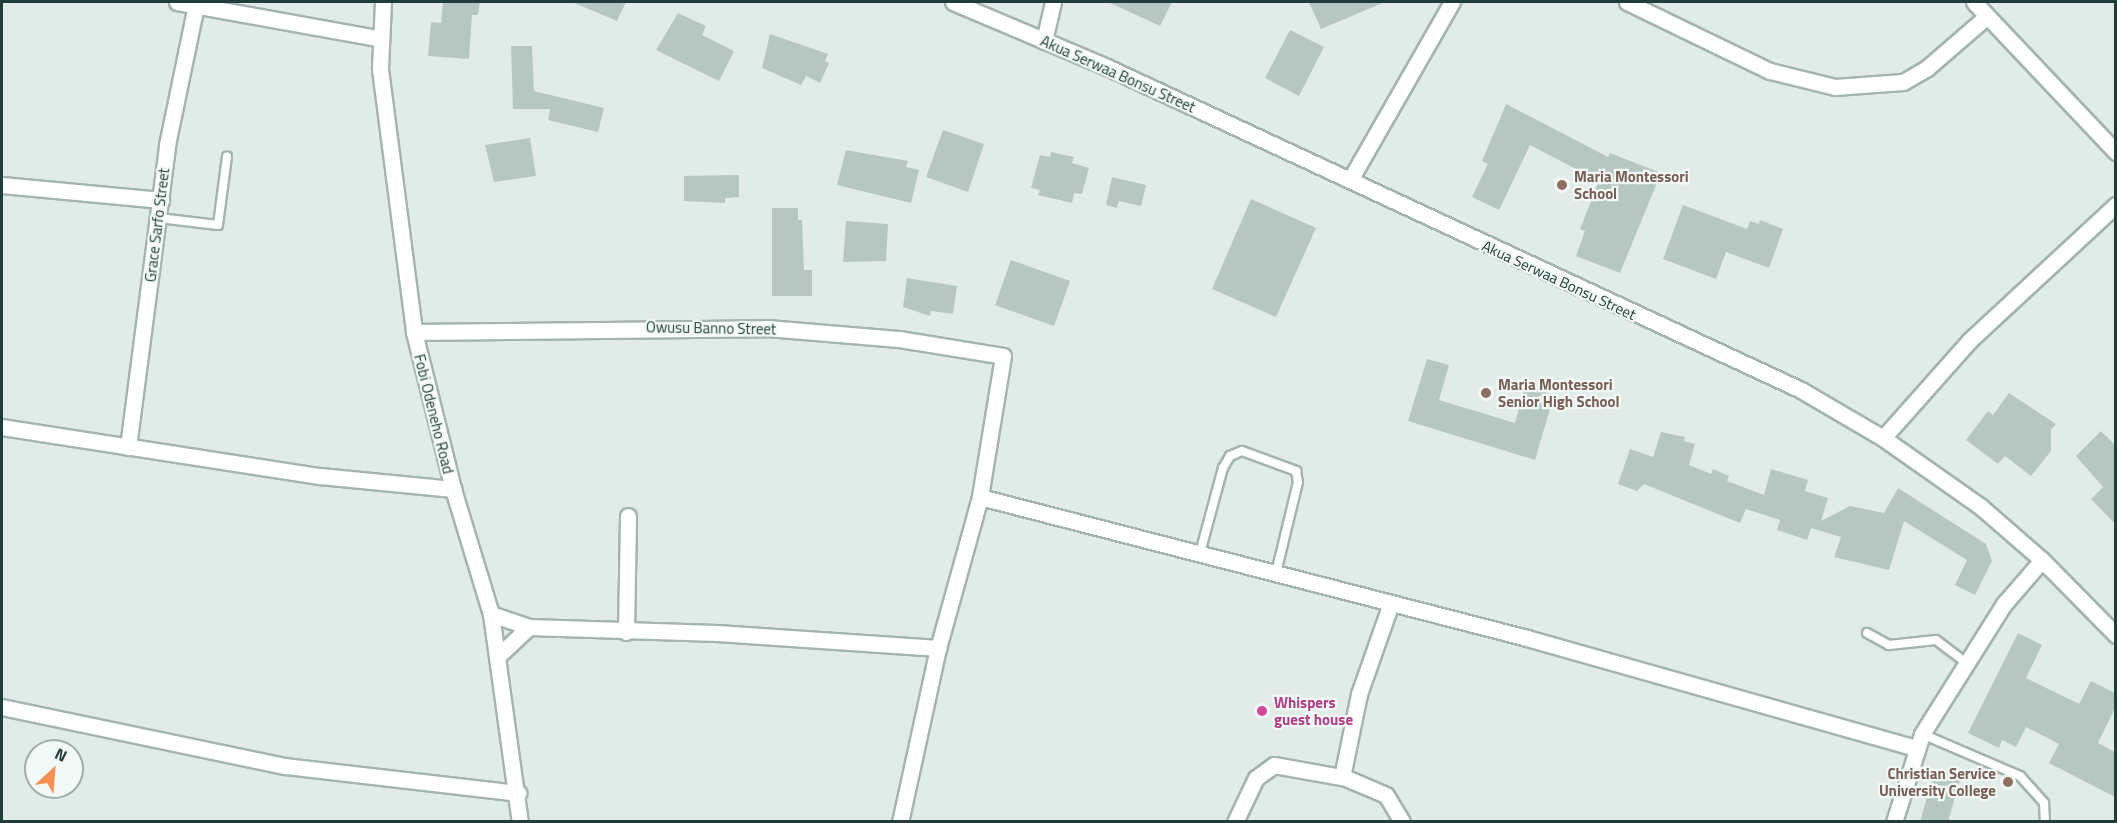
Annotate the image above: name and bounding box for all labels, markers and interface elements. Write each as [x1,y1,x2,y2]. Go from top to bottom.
street label: Akua Serwaa Bonsu Street [1038,32,1198,116]
street label: Grace Sarfo Street [141,167,173,283]
place label: Maria Montessori School [1574,167,1689,202]
marker: Maria Montessori School [1555,178,1569,192]
street label: Akua Serwaa Bonsu Street [1479,236,1639,324]
street label: Owusu Banno Street [646,318,776,338]
street label: Fobi Odeneho Road [410,352,458,476]
place label: Maria Montessori Senior High School [1498,375,1620,410]
marker: Maria Montessori Senior High School [1479,386,1493,400]
place label: Whispers guest house [1274,693,1353,728]
marker: Whispers guest house [1255,704,1269,718]
north arrow [24,739,84,799]
text: N [51,741,71,768]
place label: Christian Service University College [1879,764,1996,799]
marker: Christian Service University College [2001,775,2015,789]

